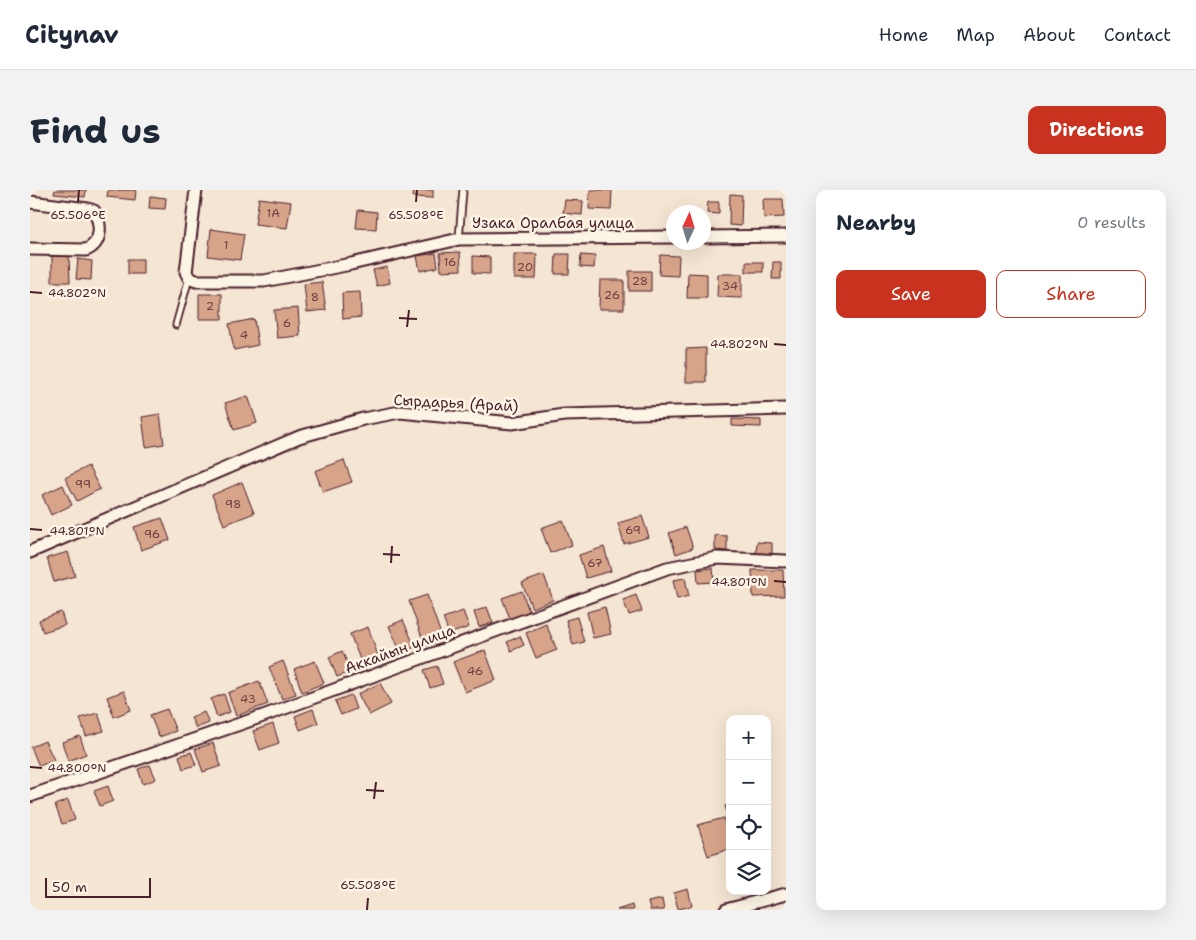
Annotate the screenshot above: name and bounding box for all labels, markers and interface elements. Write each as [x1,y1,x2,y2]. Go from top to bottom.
text: Citynav [25,19,119,51]
text: Home [879,23,928,47]
text: Map [956,23,995,47]
text: About [1023,23,1076,47]
text: Contact [1104,23,1171,47]
button: Directions [1028,106,1166,154]
text: Find us [30,107,161,154]
house number: 1А [266,205,280,221]
north arrow [666,205,711,250]
text: 65.506°E [50,207,106,223]
text: 65.508°E [388,207,444,223]
text: Nearby [836,209,916,237]
text: 0 results [1077,212,1146,233]
street label: Узака Оралбая улица [472,213,635,233]
house number: 1 [223,237,229,253]
house number: 16 [443,254,457,270]
house number: 20 [517,259,533,275]
button: Save [836,270,986,318]
button: Share [996,270,1146,318]
house number: 28 [632,273,648,289]
house number: 34 [722,278,738,294]
text: 44.802°N [48,285,106,301]
house number: 26 [604,287,620,303]
house number: 8 [311,289,319,305]
house number: 2 [206,298,214,314]
house number: 6 [283,315,291,331]
house number: 4 [240,327,248,343]
text: 44.802°N [710,336,768,352]
street label: Сырдарья (Арай) [393,390,519,416]
house number: 99 [75,476,91,492]
house number: 98 [225,496,241,512]
house number: 69 [625,522,641,538]
text: 44.801°N [49,523,105,539]
house number: 96 [144,526,160,542]
house number: 67 [587,555,603,571]
text: 44.801°N [711,574,767,590]
street label: Аккайын улица [342,620,458,678]
house number: 46 [467,663,483,679]
house number: 43 [240,691,256,707]
map controls [726,715,771,895]
button: + [726,715,771,760]
text: 44.800°N [48,760,106,776]
button: − [726,760,771,805]
button: locate [726,805,771,850]
button: layers [726,850,771,895]
scale bar [45,875,151,898]
text: 65.508°E [340,877,396,893]
text: 50 m [52,878,87,896]

